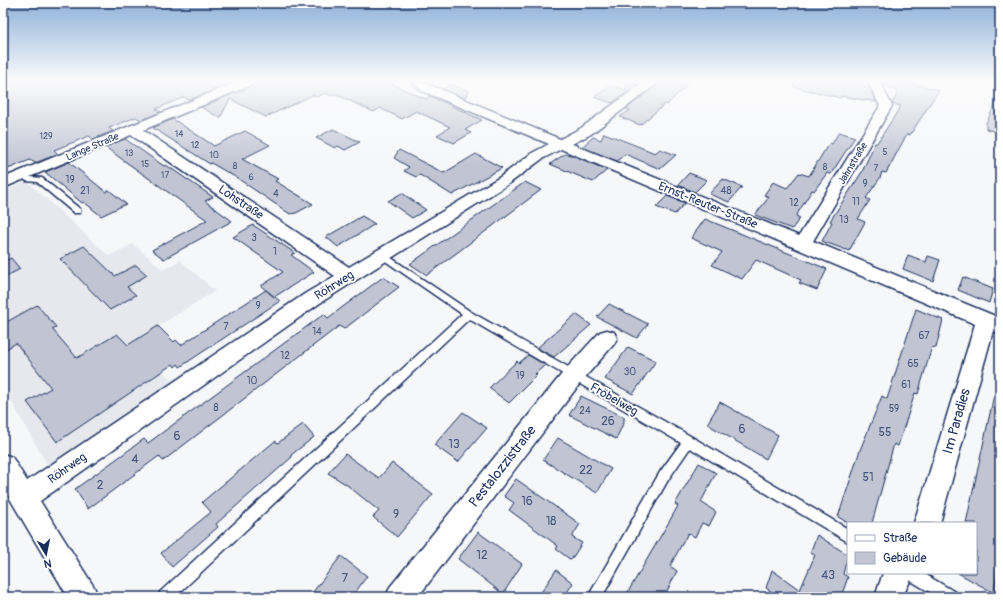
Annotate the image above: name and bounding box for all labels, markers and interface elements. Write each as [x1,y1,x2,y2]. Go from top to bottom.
house number: 14 [175,129,184,140]
street label: Lange Straße [64,130,121,163]
house number: 129 [39,131,53,142]
house number: 12 [191,140,199,151]
street label: Jahnstraße [836,140,870,187]
house number: 5 [883,147,888,158]
house number: 13 [125,148,133,159]
house number: 10 [209,150,219,161]
house number: 15 [141,159,149,170]
house number: 8 [233,161,238,172]
house number: 8 [823,162,828,173]
house number: 7 [874,163,879,174]
house number: 17 [161,170,169,181]
house number: 6 [248,172,254,183]
house number: 19 [65,174,75,186]
house number: 9 [862,178,868,190]
street label: Ernst-Reuter-Straße [656,179,760,232]
street label: Lohstraße [215,182,266,223]
house number: 21 [80,185,90,197]
house number: 48 [721,185,731,197]
house number: 4 [273,188,279,200]
house number: 11 [852,196,860,208]
house number: 12 [789,197,799,209]
house number: 13 [839,214,849,226]
house number: 3 [251,232,257,244]
house number: 1 [273,246,277,258]
street label: Röhrweg [312,268,357,303]
house number: 9 [255,300,261,312]
house number: 7 [223,321,229,333]
house number: 14 [312,326,322,338]
house number: 67 [918,330,930,342]
house number: 12 [280,350,290,362]
house number: 65 [907,358,919,370]
house number: 30 [624,366,636,378]
house number: 19 [515,370,525,382]
house number: 10 [247,375,258,387]
house number: 61 [901,379,911,391]
street label: Fröbelweg [587,380,640,419]
street label: Im Paradies [939,386,974,456]
house number: 8 [213,402,219,414]
house number: 59 [889,403,899,415]
house number: 24 [579,405,591,417]
house number: 26 [601,414,615,429]
street label: Pestalozzistraße [465,422,540,511]
house number: 6 [739,422,746,437]
house number: 55 [878,425,892,440]
house number: 6 [174,429,181,444]
house number: 13 [448,437,460,452]
street label: Röhrweg [45,450,89,487]
house number: 4 [132,452,139,467]
house number: 22 [579,463,593,478]
house number: 51 [862,470,874,485]
house number: 2 [97,478,104,493]
house number: 16 [521,494,533,509]
house number: 9 [393,507,399,522]
house number: 18 [546,514,556,529]
legend [847,522,977,574]
text: Straße [883,531,917,546]
north arrow [26,534,66,574]
house number: 12 [476,548,488,563]
text: Gebäude [883,551,927,566]
text: N [42,556,52,571]
house number: 43 [821,568,835,583]
house number: 7 [342,571,349,586]

